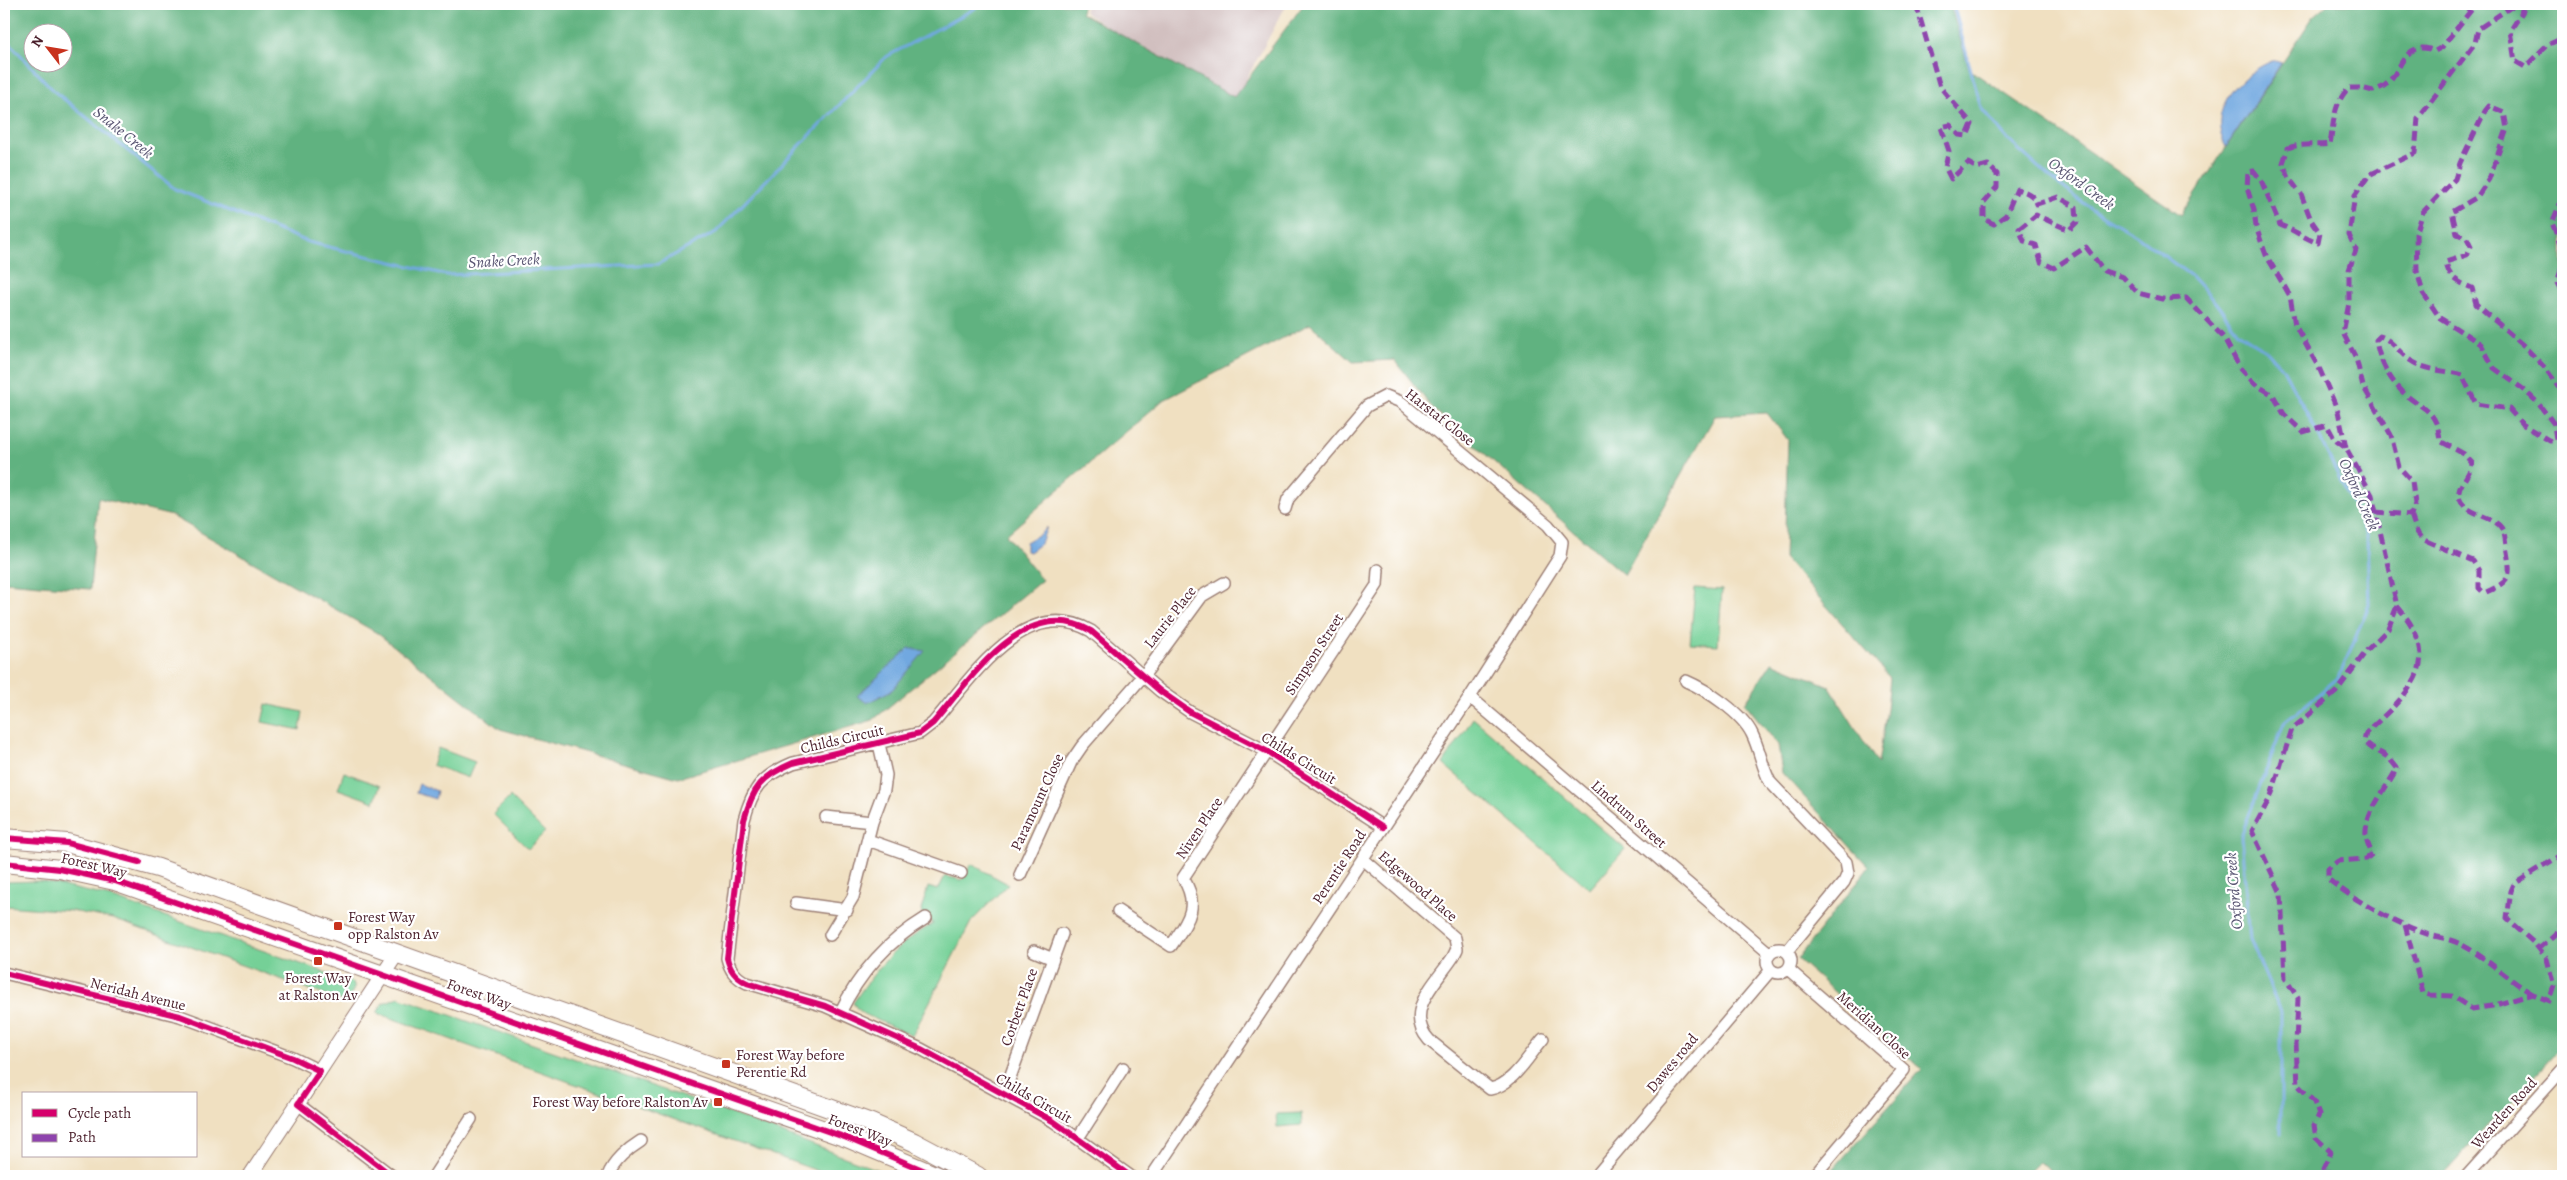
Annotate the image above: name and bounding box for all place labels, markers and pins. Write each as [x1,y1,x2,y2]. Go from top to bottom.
place label: Forest Way opp Ralston Av [348,907,439,944]
marker: Forest Way opp Ralston Av [332,920,344,932]
marker: Forest Way at Ralston Av [312,955,324,967]
place label: Forest Way at Ralston Av [278,968,358,1005]
place label: Forest Way before Perentie Rd [736,1045,845,1082]
marker: Forest Way before Perentie Rd [720,1058,732,1070]
place label: Forest Way before Ralston Av [532,1092,708,1112]
marker: Forest Way before Ralston Av [712,1096,724,1108]

